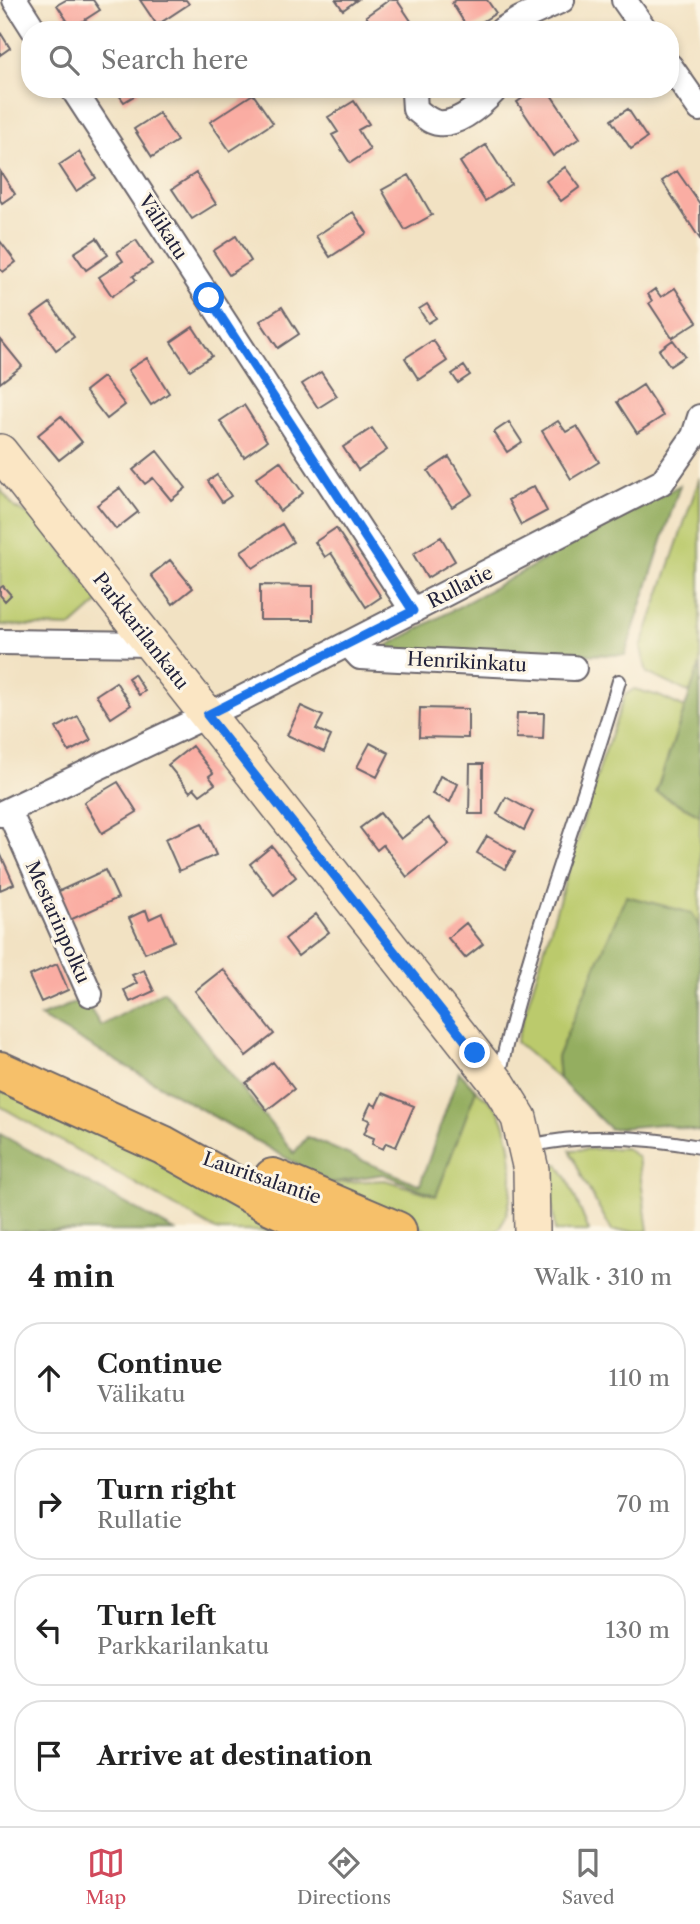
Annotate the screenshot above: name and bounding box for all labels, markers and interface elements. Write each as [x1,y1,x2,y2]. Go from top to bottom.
search box [21,21,679,98]
icon: search [45,41,83,79]
text: Search here [101,44,248,76]
street label: Välikatu [133,189,193,264]
route start [193,282,224,313]
street label: Rullatie [424,561,496,613]
street label: Parkkarilankatu [88,568,194,694]
street label: Henrikinkatu [407,647,528,677]
street label: Mestarinpolku [21,857,95,987]
route end [459,1037,490,1068]
street label: Lauritsalantie [200,1147,324,1209]
text: 4 min [28,1258,114,1295]
text: Walk · 310 m [534,1263,672,1291]
text: Continue [97,1348,222,1380]
icon: ahead [30,1359,68,1397]
text: 110 m [609,1364,670,1392]
text: Välikatu [97,1380,185,1408]
text: Turn right [97,1474,236,1506]
icon: right [30,1485,68,1523]
text: 70 m [617,1490,670,1518]
text: Rullatie [97,1506,182,1534]
text: Turn left [97,1600,216,1632]
icon: left [30,1611,68,1649]
text: 130 m [606,1616,670,1644]
text: Parkkarilankatu [97,1632,269,1660]
icon: arrive [30,1737,68,1775]
text: Arrive at destination [97,1740,372,1772]
tab: Map [85,1844,126,1909]
tab: Directions [297,1844,391,1909]
tab: Saved [562,1844,615,1909]

